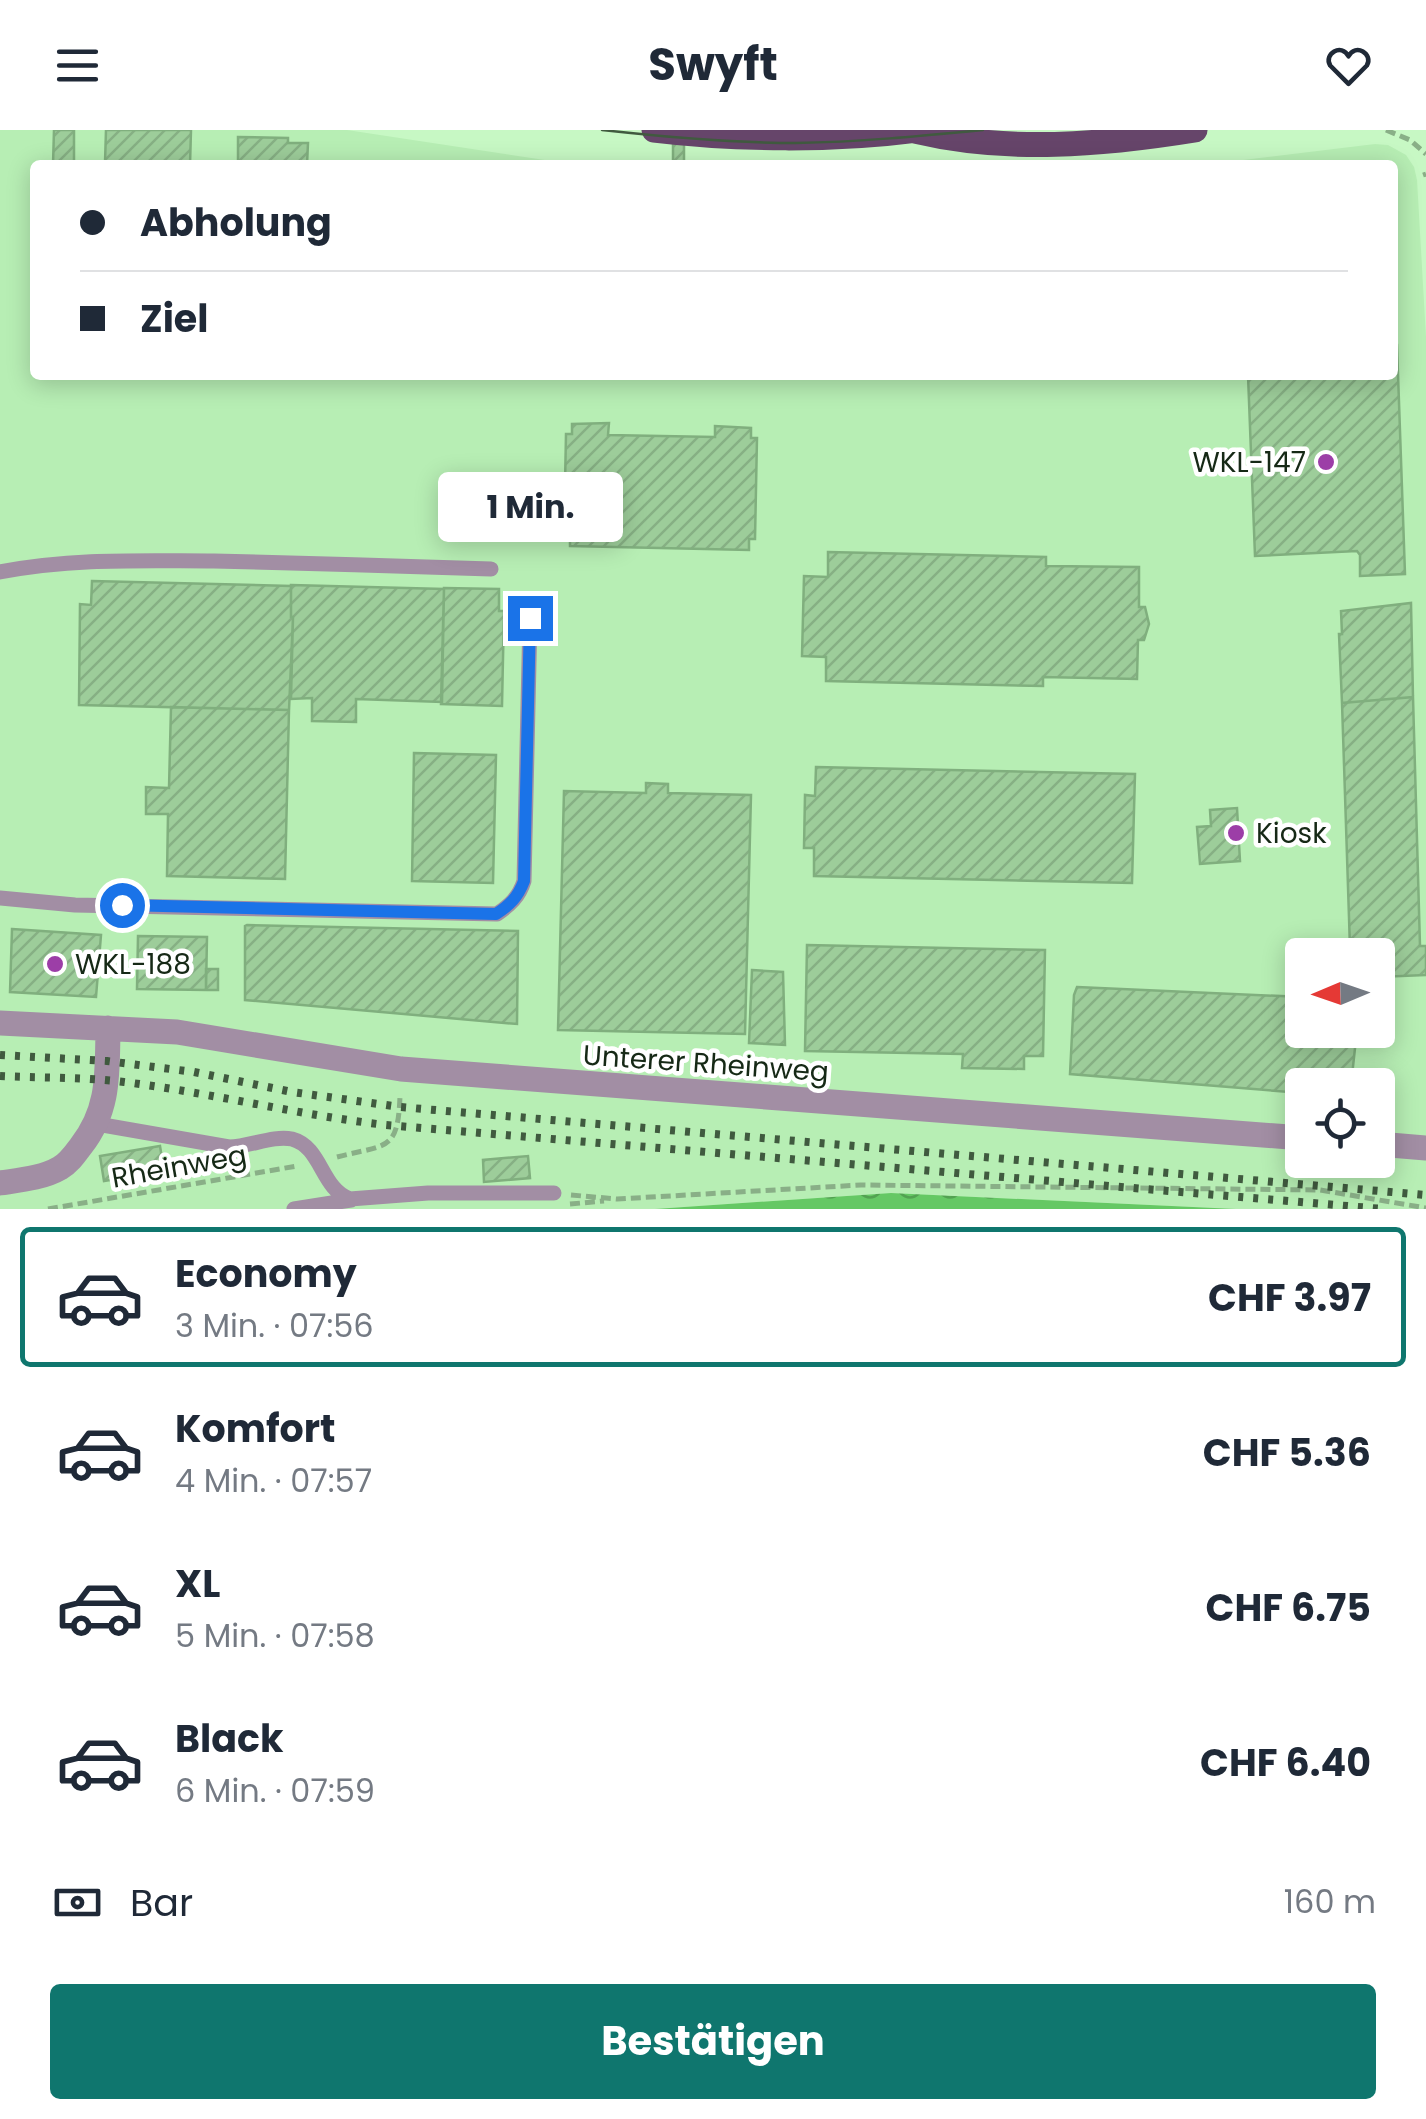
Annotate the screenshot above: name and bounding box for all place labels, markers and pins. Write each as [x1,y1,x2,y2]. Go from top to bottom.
place label: WKL-147 [1193,443,1306,482]
marker: WKL-147 [1315,451,1337,473]
place label: Kiosk [1256,814,1327,853]
marker: Kiosk [1225,822,1247,844]
place label: WKL-188 [75,945,191,984]
marker: WKL-188 [44,953,66,975]

